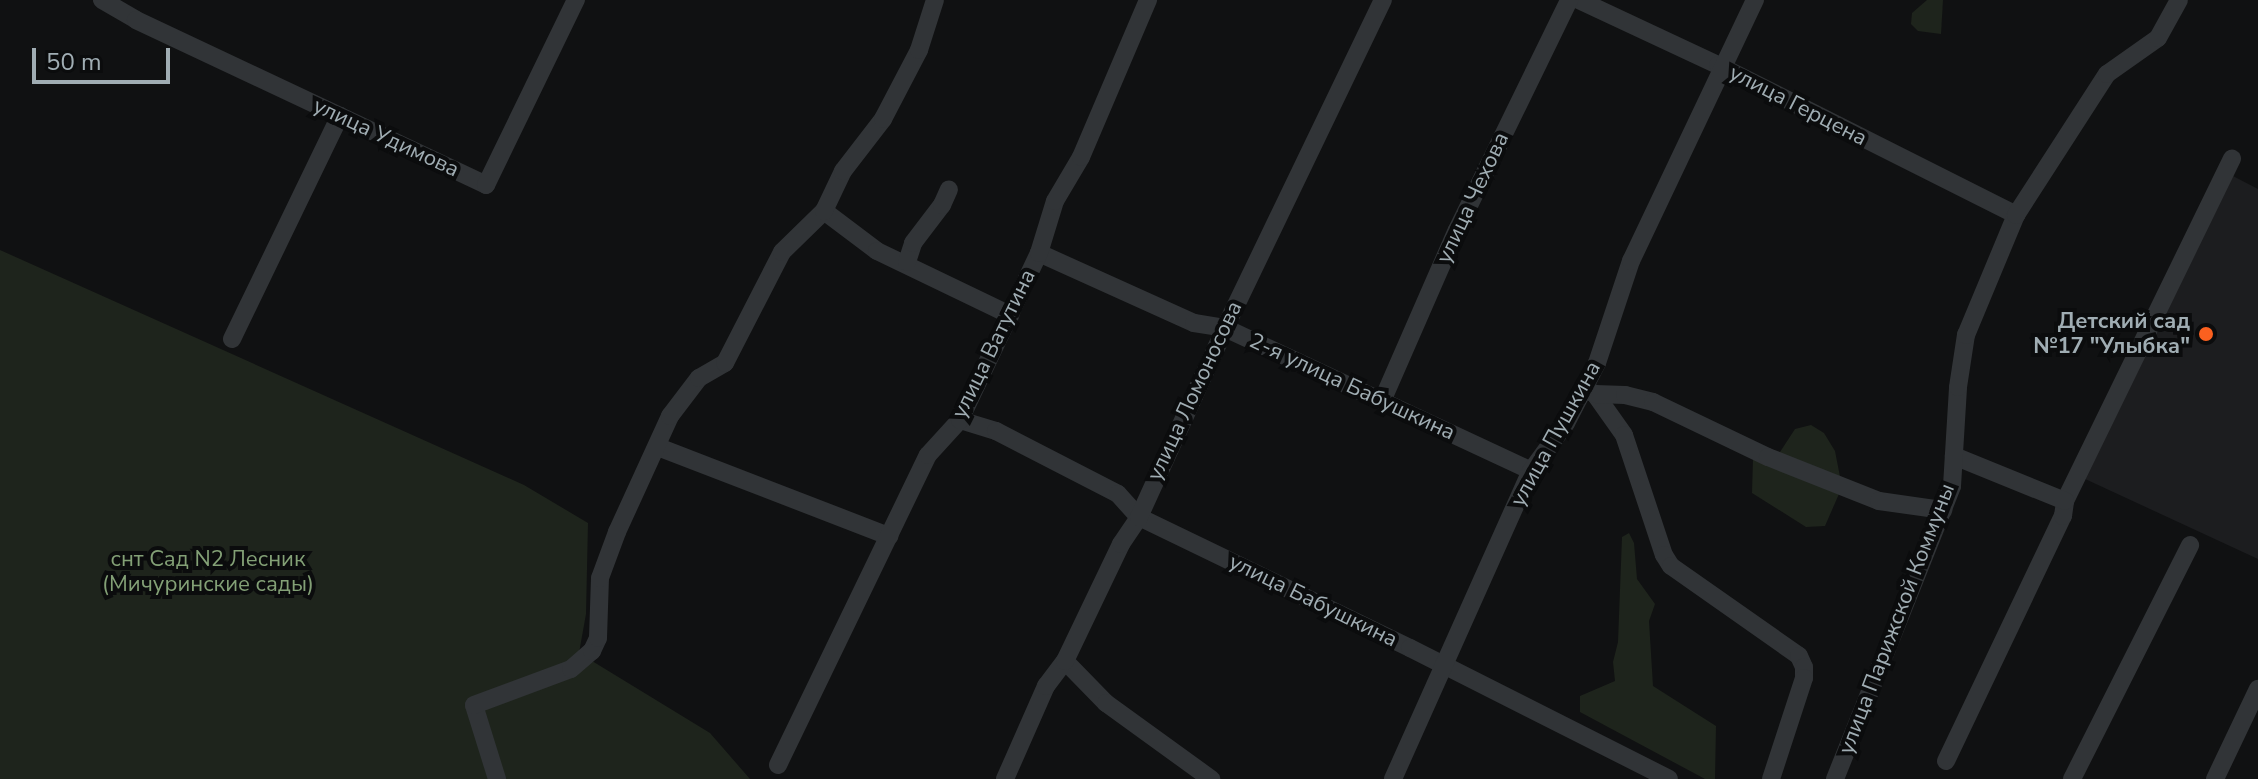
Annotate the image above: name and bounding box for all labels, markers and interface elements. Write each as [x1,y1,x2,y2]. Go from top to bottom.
scale bar [36,32,174,82]
text: 50 m [46,46,102,78]
street label: улица Герцена [1725,60,1871,152]
street label: улица Удимова [309,93,463,183]
street label: улица Чехова [1431,128,1515,268]
street label: улица Ватутина [947,265,1041,423]
street label: улица Ломоносова [1142,297,1248,485]
place label: Детский сад №17 "Улыбка" [2033,308,2190,360]
marker: Детский сад №17 "Улыбка" [2197,325,2215,343]
street label: 2-я улица Бабушкина [1245,328,1459,446]
street label: улица Пушкина [1505,357,1607,511]
street label: улица Парижской Коммуны [1833,480,1961,758]
park label: снт Сад N2 Лесник (Мичуринские сады) [102,546,314,598]
street label: улица Бабушкина [1225,549,1401,653]

